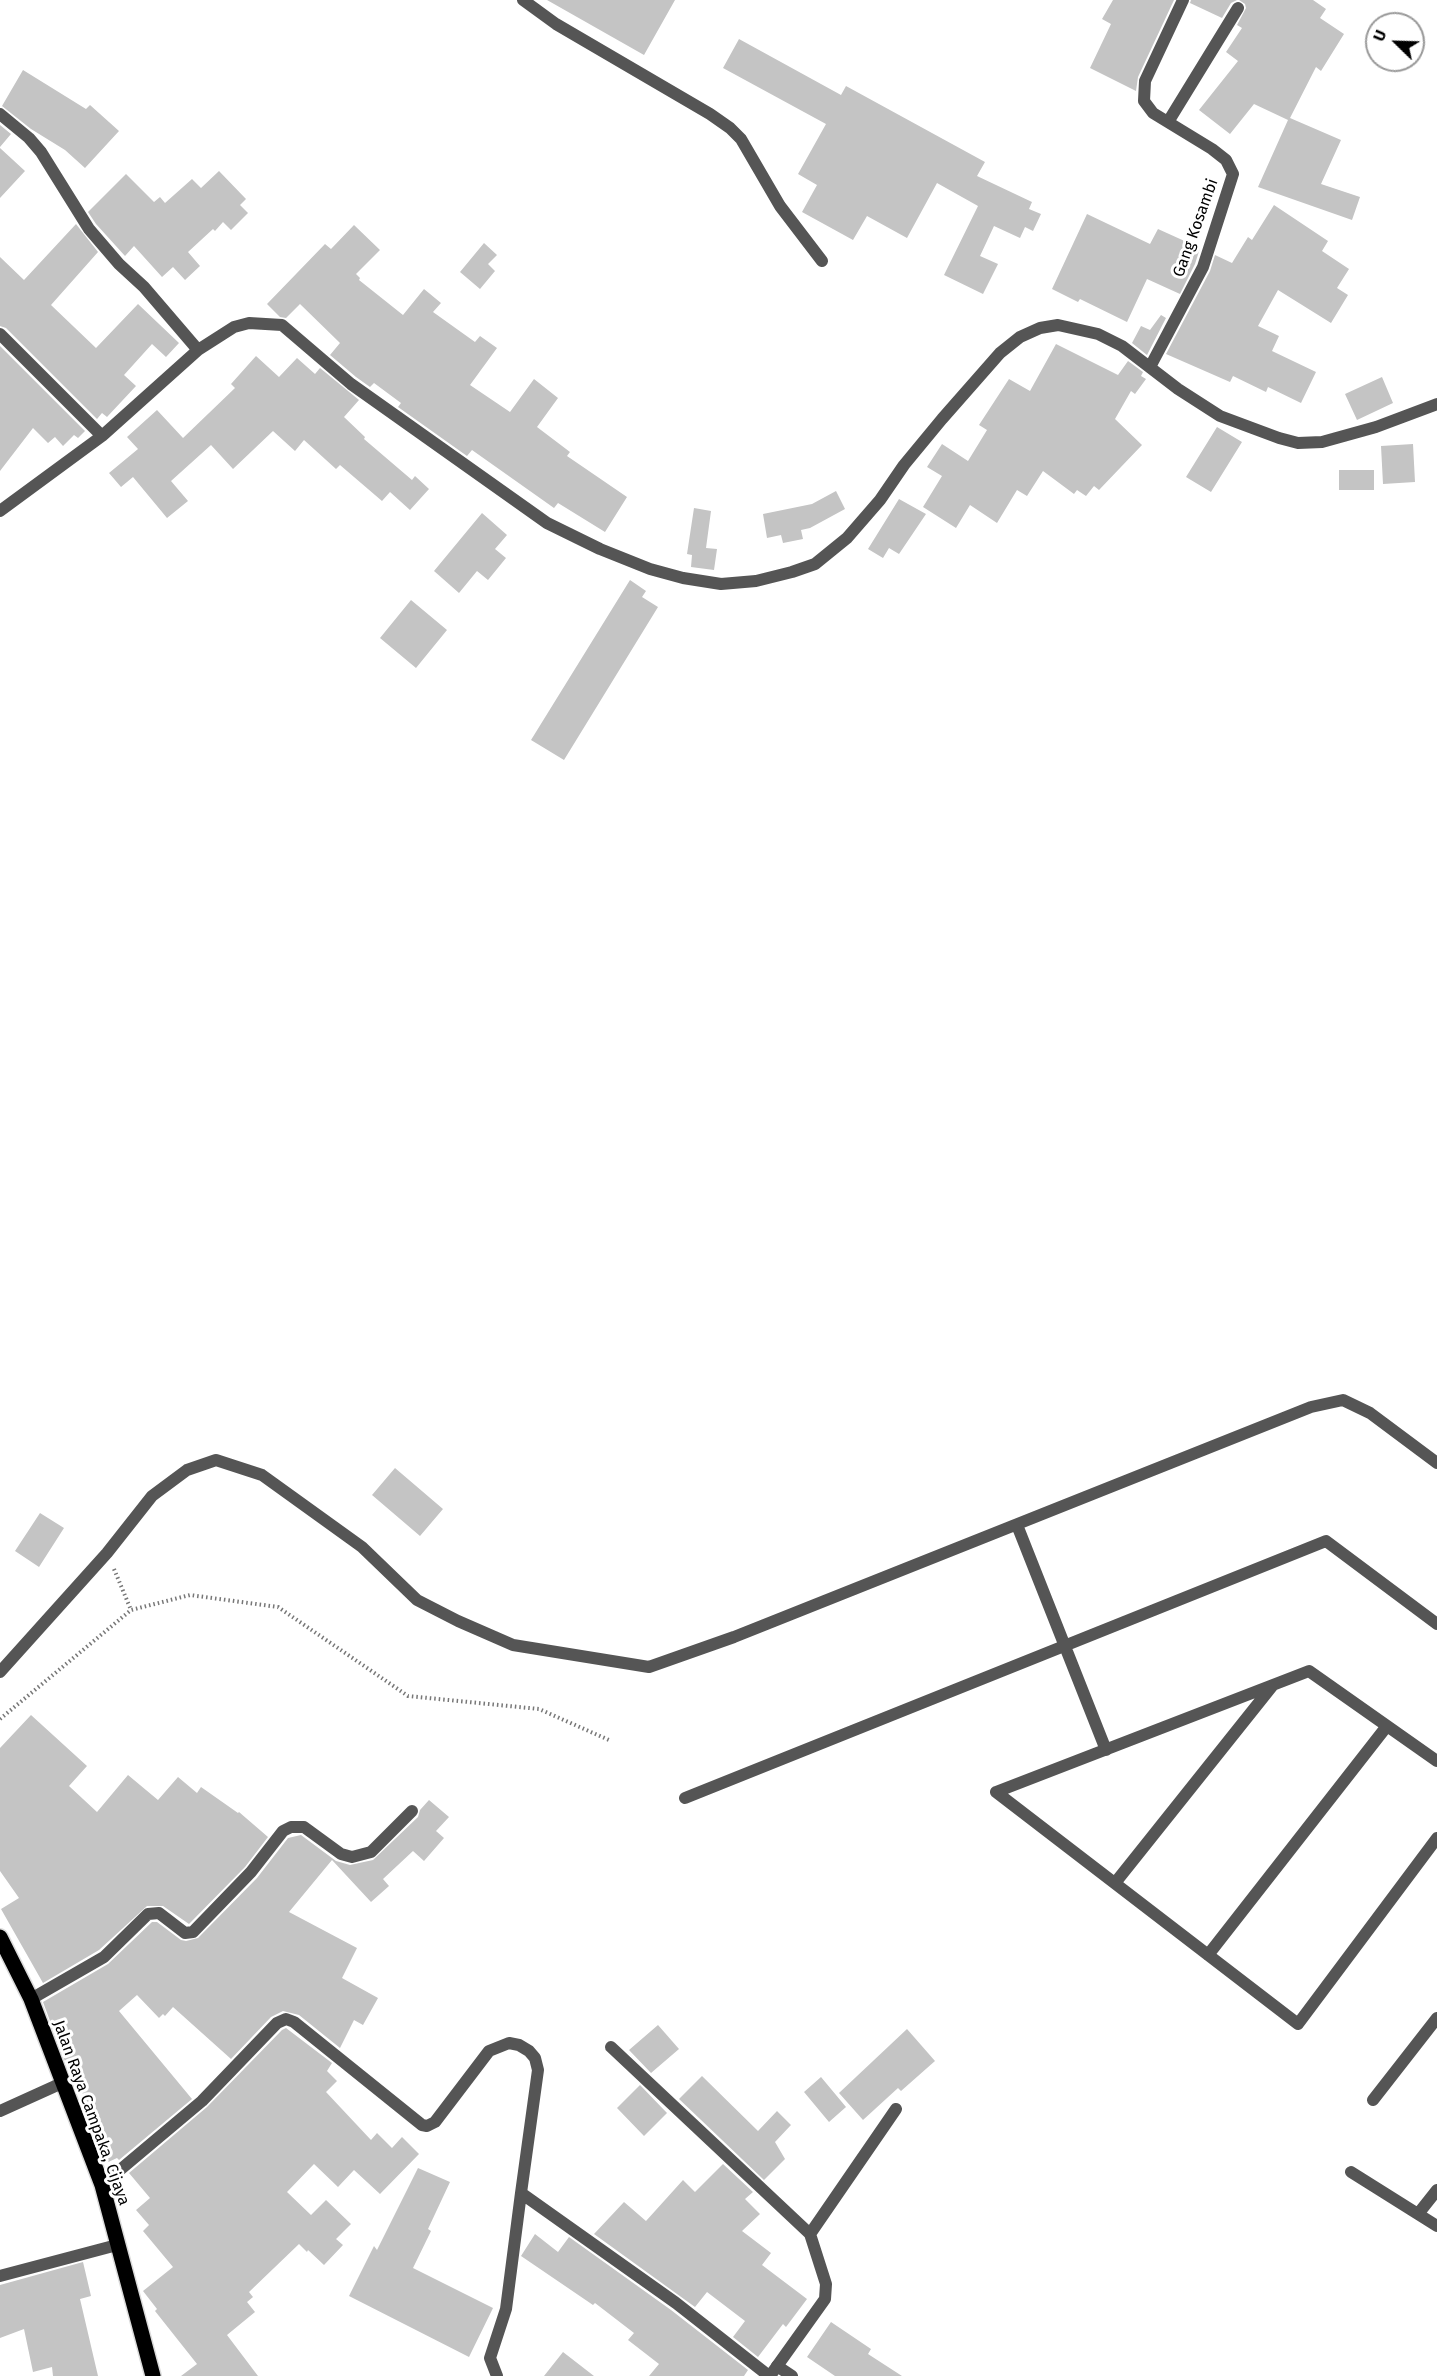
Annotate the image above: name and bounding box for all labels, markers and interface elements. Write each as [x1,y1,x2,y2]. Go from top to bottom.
north arrow [1365,12,1425,72]
text: U [1369,27,1391,44]
street label: Gang Kosambi [1169,176,1223,280]
street label: Jalan Raya Campaka, Cijaya [49,2018,133,2208]

